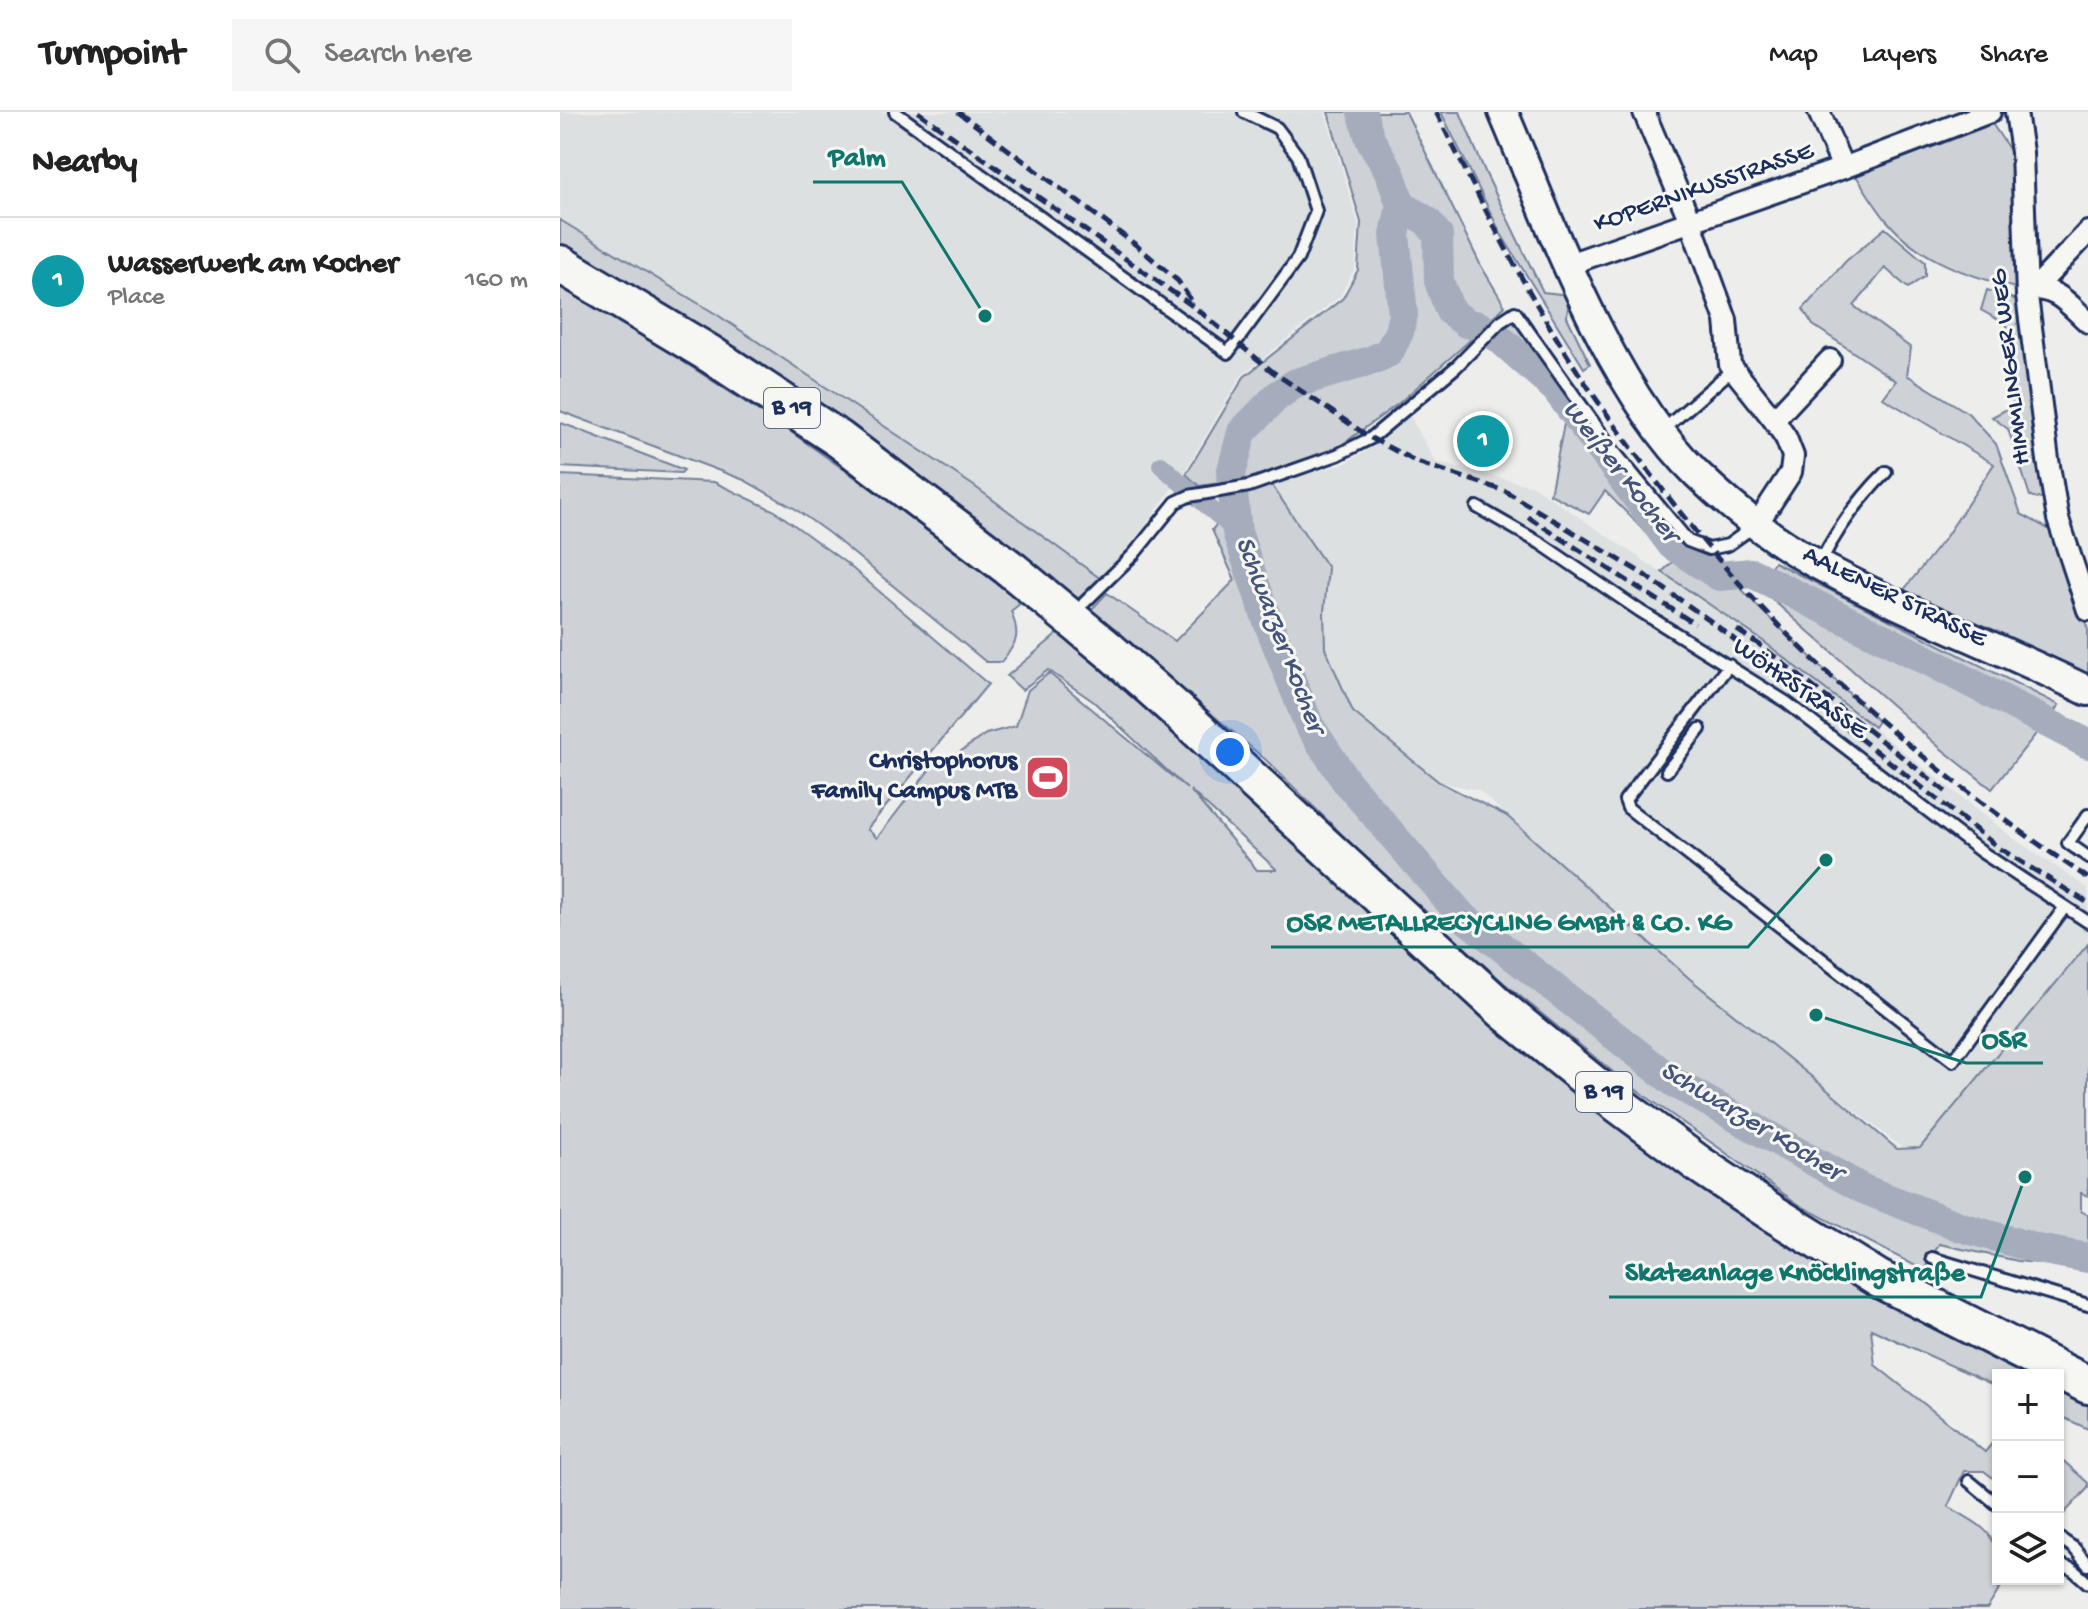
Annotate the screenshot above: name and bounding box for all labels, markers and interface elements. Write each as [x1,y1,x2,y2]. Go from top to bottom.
search box [232,19,792,91]
text: Turnpoint [40,33,184,77]
icon: search [260,33,304,77]
text: Search here [324,38,472,73]
text: Map [1769,39,1818,72]
text: Layers [1862,39,1936,72]
text: Share [1980,39,2048,72]
callout: Palm [813,130,902,182]
street label: KOPERNIKUSSTRASSE [1590,137,1819,241]
text: Palm [826,143,886,176]
text: Nearby [32,144,137,184]
text: Wasserwerk am Kocher [108,248,398,283]
text: 1 [53,266,63,297]
text: 160 m [465,266,528,297]
street label: HIMMLINGER WEG [1984,266,2039,467]
text: Place [108,283,165,314]
road number: B 19 [764,388,820,428]
water label: Weißer Kocher [1554,394,1689,554]
pin: 1 [1457,411,1509,471]
water label: Schwarzer Kocher [1227,532,1333,742]
street label: AALENER STRASSE [1797,540,1992,656]
street label: WÖHRSTRASSE [1726,632,1873,748]
your location [1210,732,1250,772]
place label: Christophorus Family Campus MTB [810,747,1019,808]
sports icon: Christophorus Family Campus MTB [1024,753,1072,801]
callout: OSR METALLRECYCLING GMBH & CO. KG [1271,895,1748,947]
text: OSR METALLRECYCLING GMBH & CO. KG [1287,908,1733,941]
callout: OSR [1966,1011,2043,1063]
text: OSR [1982,1025,2029,1058]
water label: Schwarzer Kocher [1654,1055,1853,1192]
road number: B 19 [1576,1072,1632,1112]
callout: Skateanlage Knöcklingstraße [1609,1245,1981,1297]
text: Skateanlage Knöcklingstraße [1625,1258,1966,1291]
map controls [1992,1369,2064,1585]
button: + [1992,1369,2064,1441]
button: − [1992,1441,2064,1513]
button: layers [1992,1513,2064,1585]

